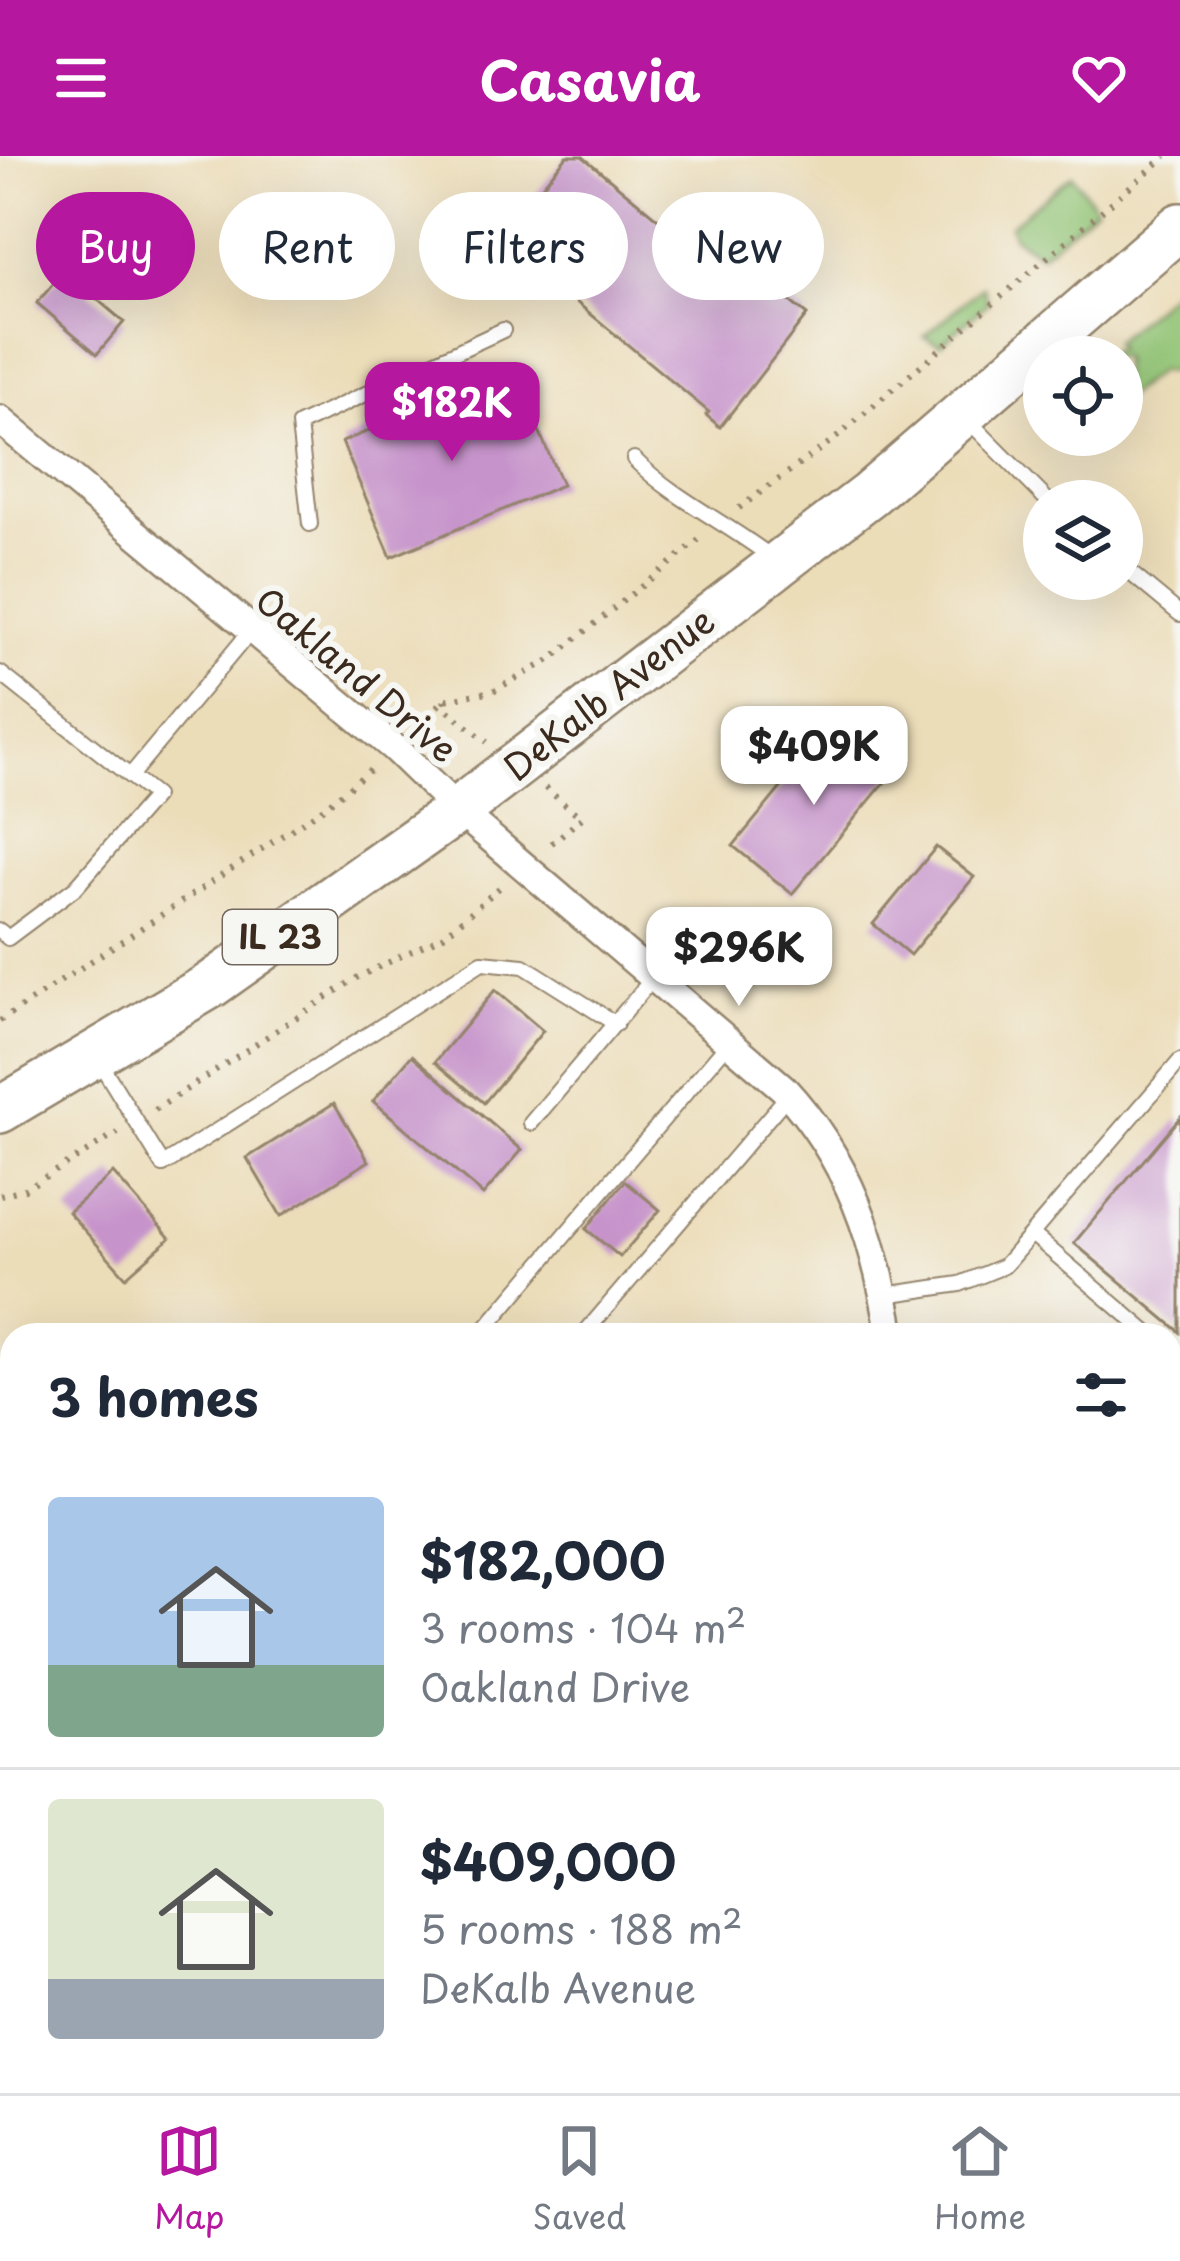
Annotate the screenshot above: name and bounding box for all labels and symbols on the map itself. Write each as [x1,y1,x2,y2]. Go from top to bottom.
pin: $182K [368,362,536,464]
street label: Oakland Drive [244,573,470,774]
street label: DeKalb Avenue [491,593,725,792]
pin: $409K [730,706,898,808]
pin: $296K [655,907,823,1009]
road number: IL 23 [223,910,337,964]

